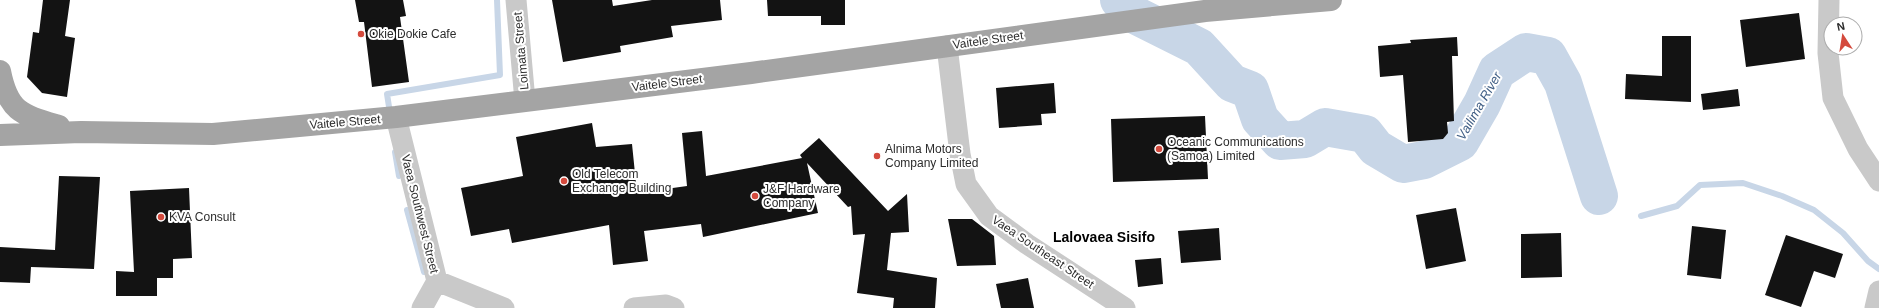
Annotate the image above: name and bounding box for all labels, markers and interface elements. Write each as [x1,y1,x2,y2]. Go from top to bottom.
street label: Loimata Street [511,11,531,90]
north arrow [1823,16,1863,56]
text: N [1836,20,1846,33]
place label: Okie Dokie Cafe [369,27,457,41]
street label: Vaitele Street [952,28,1025,52]
marker: Okie Dokie Cafe [356,29,366,39]
water label: Vailima River [1453,69,1505,143]
street label: Vaitele Street [631,72,704,94]
street label: Vaitele Street [309,112,382,132]
place label: Oceanic Communications (Samoa) Limited [1167,135,1304,163]
place label: Alnima Motors Company Limited [885,142,978,170]
marker: Oceanic Communications (Samoa) Limited [1154,144,1164,154]
marker: Alnima Motors Company Limited [872,151,882,161]
street label: Vaea Southwest Street [398,153,442,275]
place label: Old Telecom Exchange Building [572,167,671,195]
marker: Old Telecom Exchange Building [559,176,569,186]
place label: J&F Hardware Company [763,182,840,210]
marker: J&F Hardware Company [750,191,760,201]
place label: KVA Consult [169,210,236,224]
marker: KVA Consult [156,212,166,222]
street label: Vaea Southeast Street [989,213,1097,292]
district label: Lalovaea Sisifo [1053,229,1155,245]

